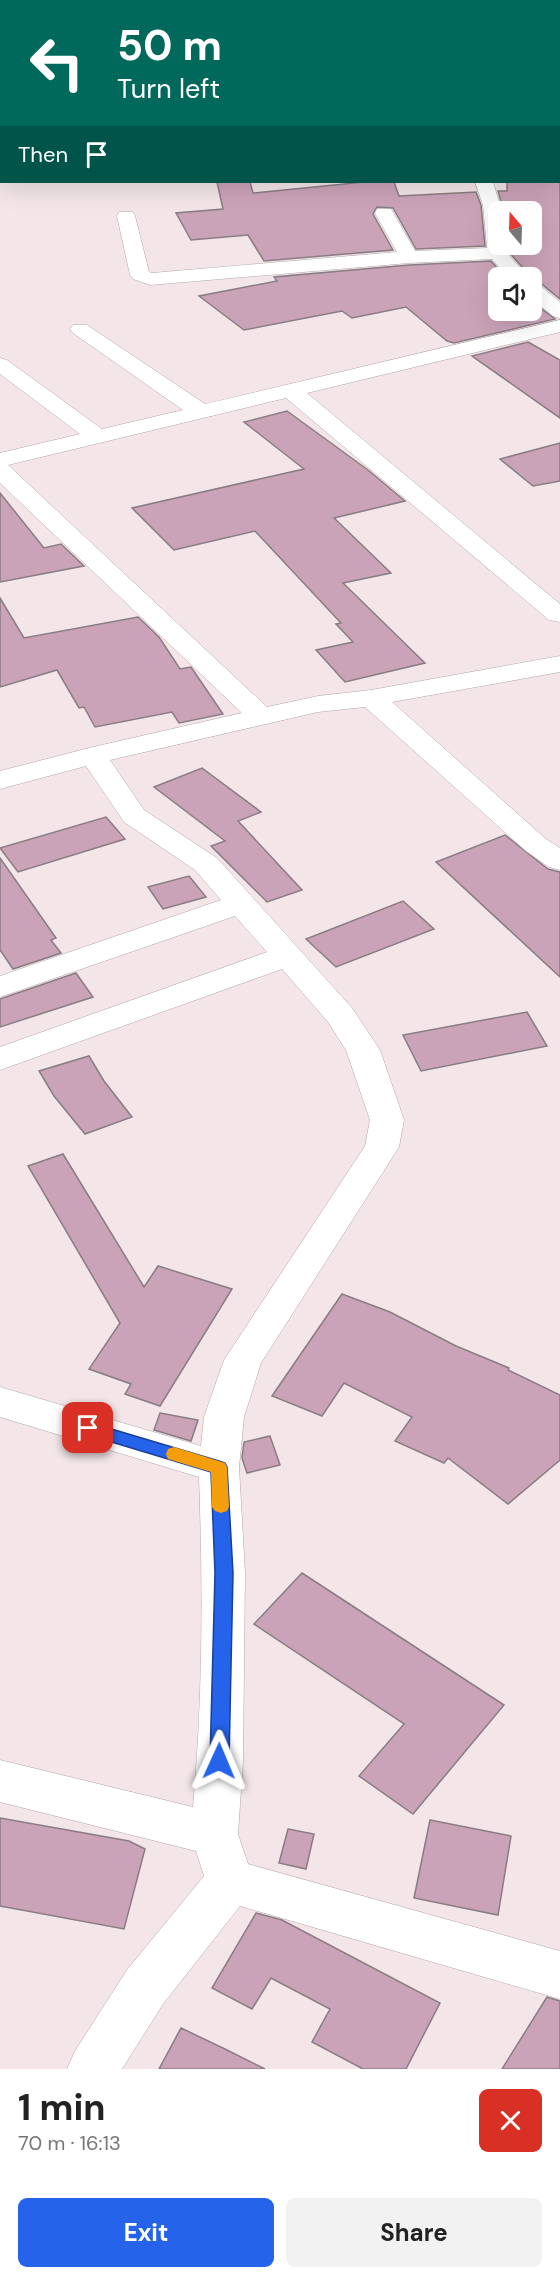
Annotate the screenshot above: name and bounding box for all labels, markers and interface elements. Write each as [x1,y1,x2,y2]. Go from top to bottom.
text: 50 m [117,18,222,73]
icon: left [18,24,96,102]
text: Turn left [117,71,220,106]
icon: arrive [80,138,113,171]
text: Then [18,140,68,169]
north arrow [488,201,542,255]
map controls [488,201,542,321]
button: sound [488,267,542,321]
pin [62,1402,113,1453]
icon: arrive [71,1411,104,1444]
position arrow [187,1729,251,1793]
text: 1 min [18,2084,106,2131]
button: close [479,2089,542,2152]
text: 70 m · 16:13 [18,2130,121,2156]
button: Exit [18,2198,274,2267]
button: Share [286,2198,542,2267]

